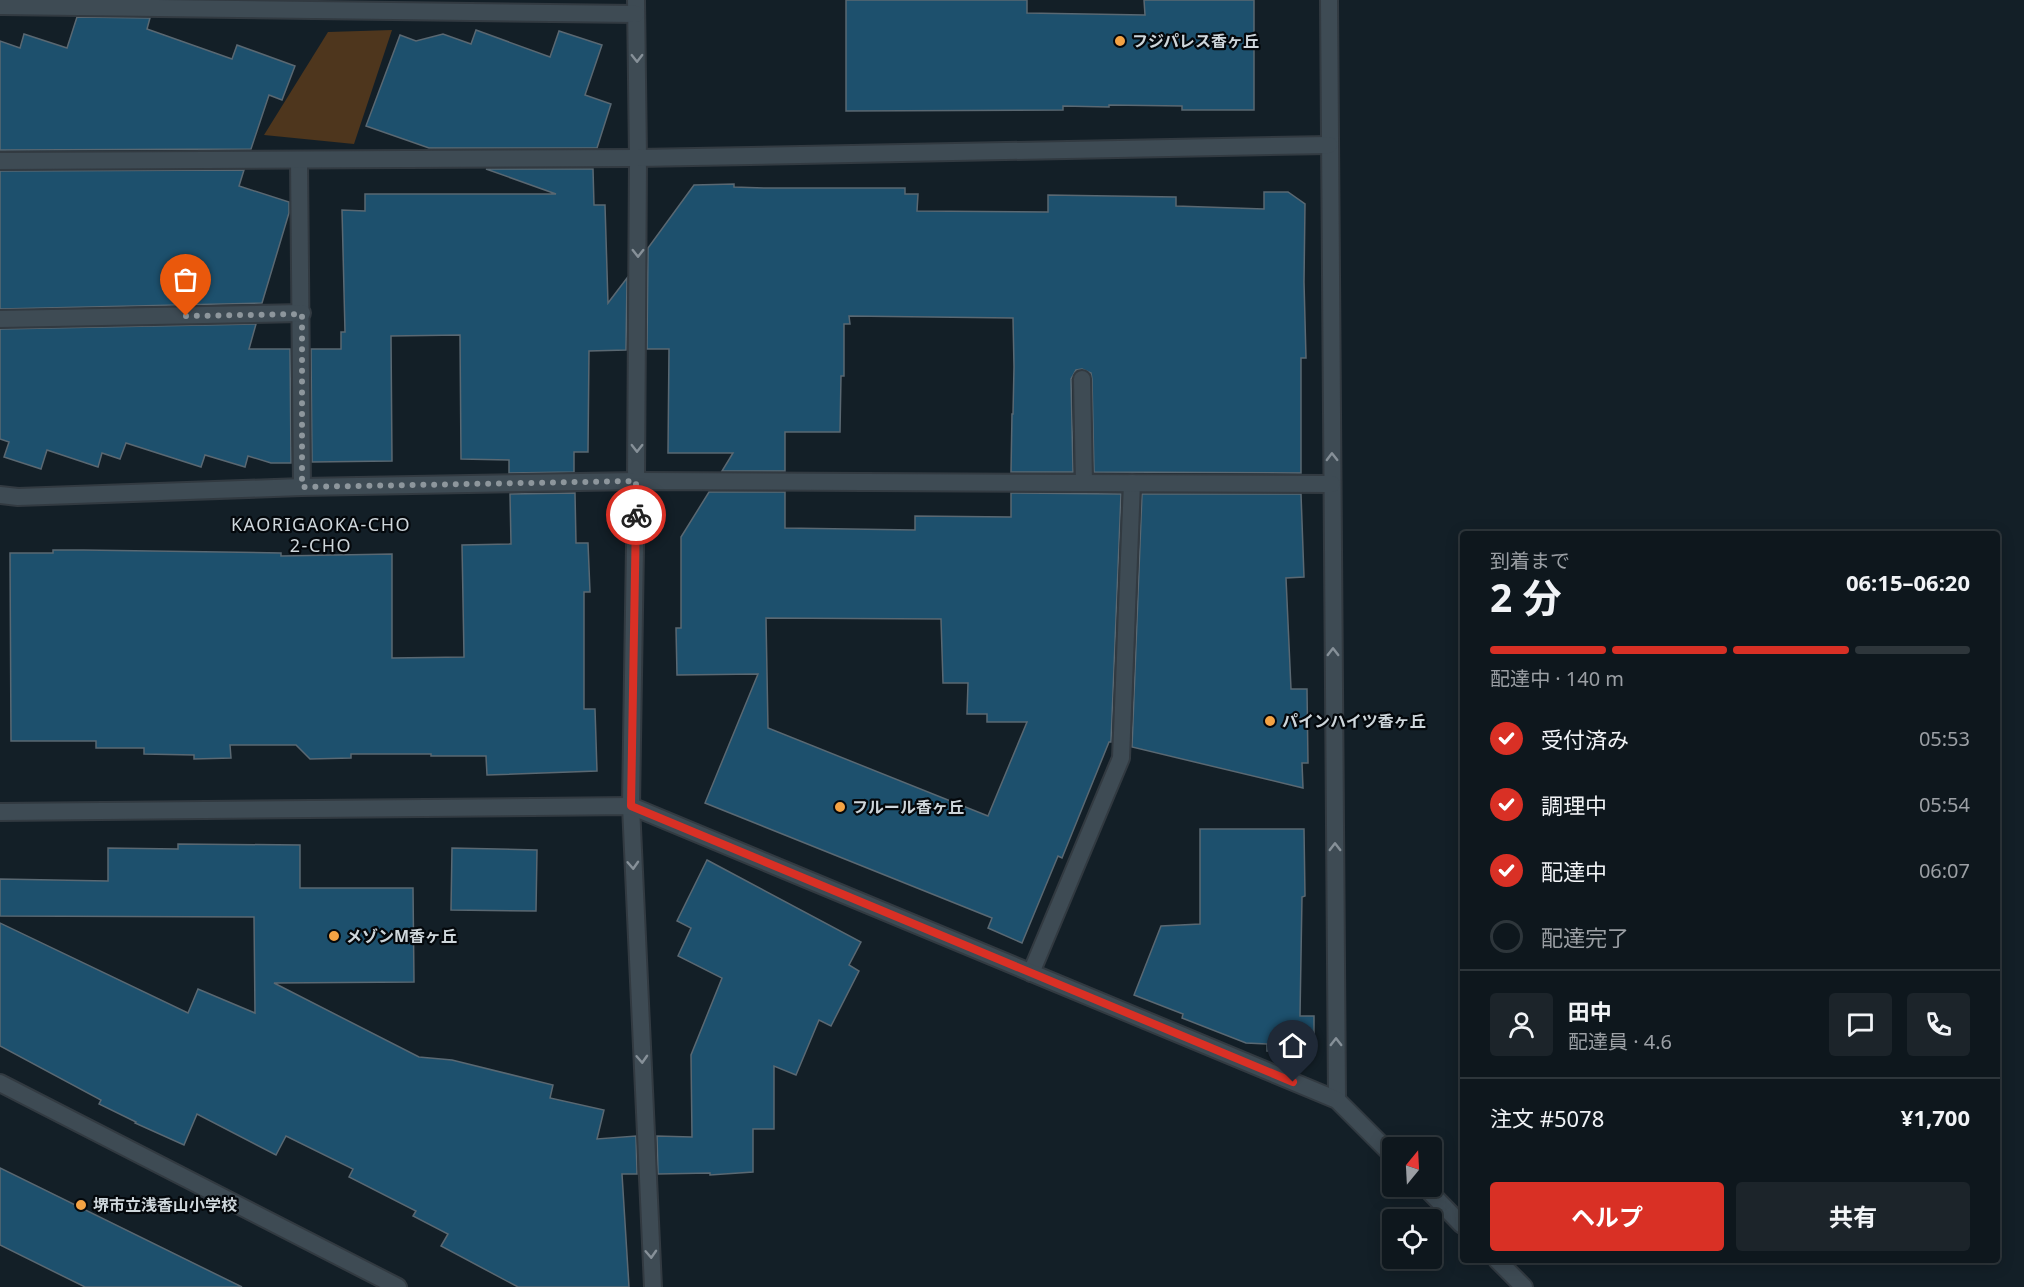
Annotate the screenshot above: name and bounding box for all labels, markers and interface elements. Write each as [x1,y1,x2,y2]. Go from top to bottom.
place label: フジパレス香ヶ丘 [1132,30,1259,52]
marker: フジパレス香ヶ丘 [1113,34,1127,48]
one-way arrow [630,54,643,63]
one-way arrow [632,249,644,258]
pin [160,254,211,316]
icon: bag [169,263,202,296]
one-way arrow [631,444,643,453]
one-way arrow [1326,452,1338,461]
courier [606,485,666,545]
icon: bike [620,499,653,532]
district label: KAORIGAOKA-CHO 2-CHO [231,512,411,557]
text: 到着まで [1490,547,1570,574]
text: 06:15–06:20 [1846,567,1970,597]
text: 2 分 [1490,570,1561,623]
one-way arrow [1327,647,1339,656]
text: 配達中 · 140 m [1490,665,1624,692]
place label: パインハイツ香ヶ丘 [1282,710,1426,732]
marker: パインハイツ香ヶ丘 [1263,714,1277,728]
icon: check [1490,722,1523,755]
text: 受付済み [1541,724,1629,754]
text: 05:53 [1919,725,1970,752]
icon: check [1490,788,1523,821]
text: 調理中 [1541,790,1607,820]
text: 05:54 [1919,791,1970,818]
place label: フルール香ヶ丘 [852,796,964,818]
marker: フルール香ヶ丘 [833,800,847,814]
one-way arrow [1329,842,1341,851]
icon: check [1490,854,1523,887]
text: 配達中 [1541,856,1607,886]
text: 06:07 [1919,857,1970,884]
one-way arrow [627,860,640,869]
text: 配達完了 [1541,922,1629,952]
place label: メゾンM香ヶ丘 [346,925,457,947]
marker: メゾンM香ヶ丘 [327,929,341,943]
button: person [1490,993,1553,1056]
button: chat [1829,993,1892,1056]
button: phone [1907,993,1970,1056]
text: 田中 [1568,996,1612,1026]
pin [1267,1020,1318,1082]
text: 配達員 · 4.6 [1568,1028,1672,1055]
icon: home [1276,1029,1309,1062]
one-way arrow [1330,1037,1343,1046]
one-way arrow [636,1055,649,1064]
text: ¥1,700 [1901,1102,1970,1132]
text: 注文 #5078 [1490,1103,1604,1133]
north arrow [1382,1137,1442,1197]
map controls [1382,1137,1442,1269]
button: ヘルプ [1490,1182,1724,1251]
button: 共有 [1736,1182,1970,1251]
place label: 堺市立浅香山小学校 [93,1194,237,1216]
marker: 堺市立浅香山小学校 [74,1198,88,1212]
button: locate [1382,1209,1442,1269]
one-way arrow [645,1250,658,1259]

